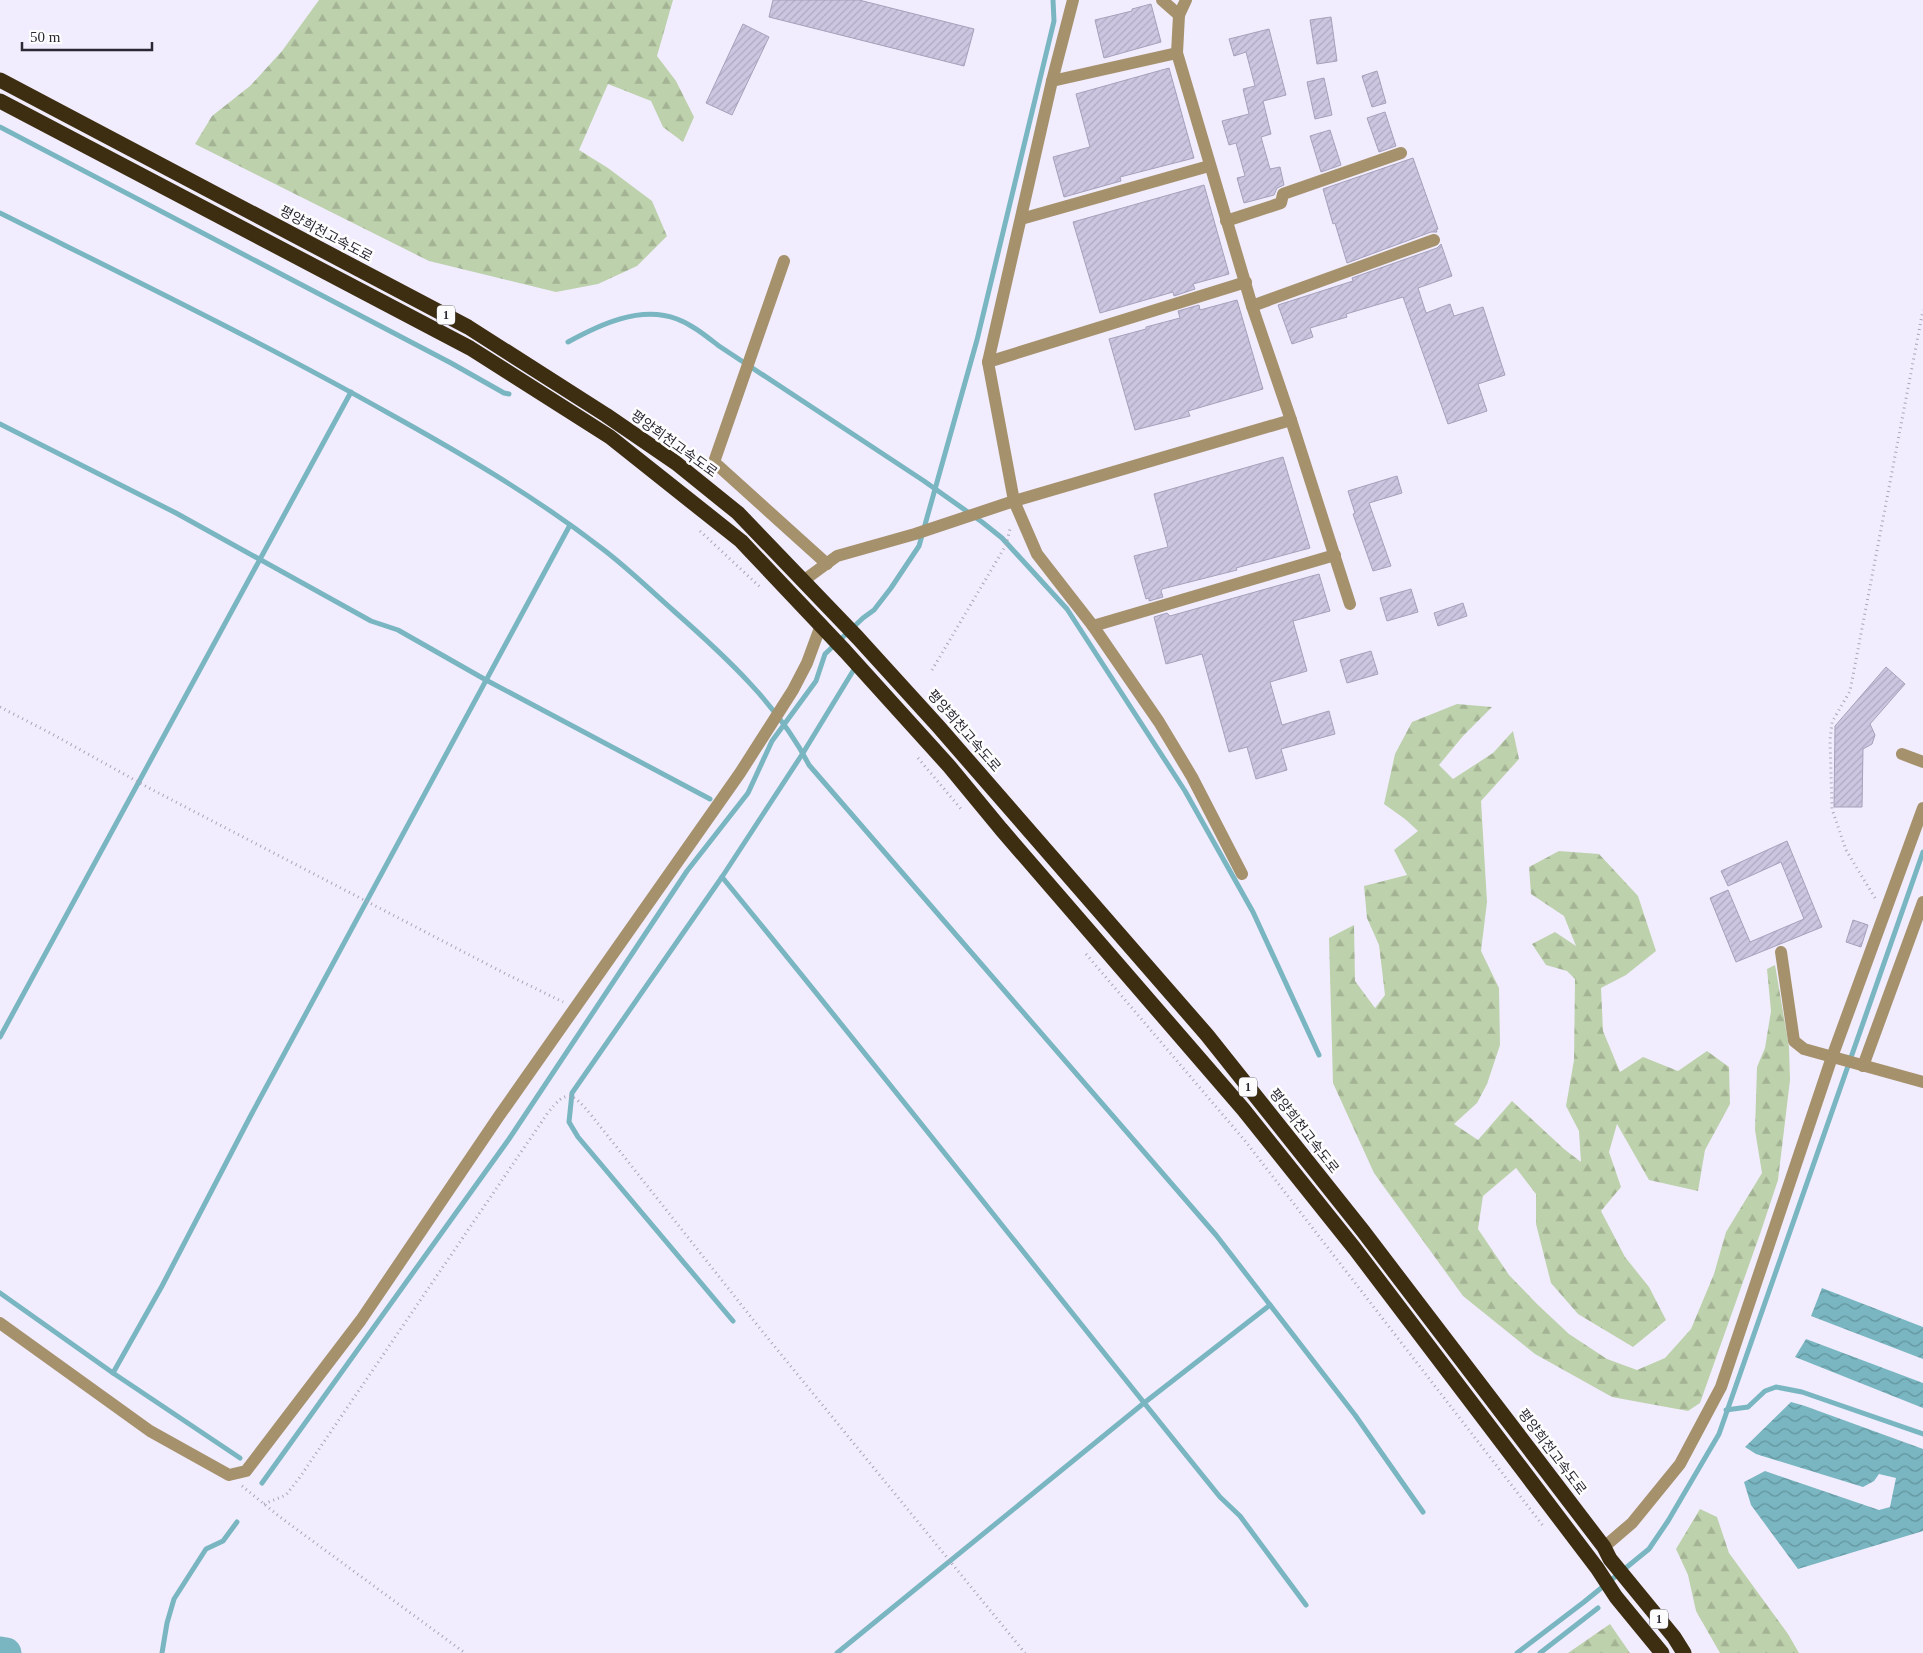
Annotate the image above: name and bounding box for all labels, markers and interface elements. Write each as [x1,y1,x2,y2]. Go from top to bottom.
scale bar [22,20,152,52]
text: 50 m [30,29,61,45]
street label: 평양희천고속도로 [277,202,376,265]
road number: 1 [437,306,455,324]
street label: 평양희천고속도로 [628,407,721,480]
street label: 평양희천고속도로 [925,687,1004,775]
road number: 1 [1239,1078,1257,1096]
street label: 평양희천고속도로 [1266,1085,1342,1176]
street label: 평양희천고속도로 [1515,1406,1590,1498]
road number: 1 [1650,1610,1668,1628]

